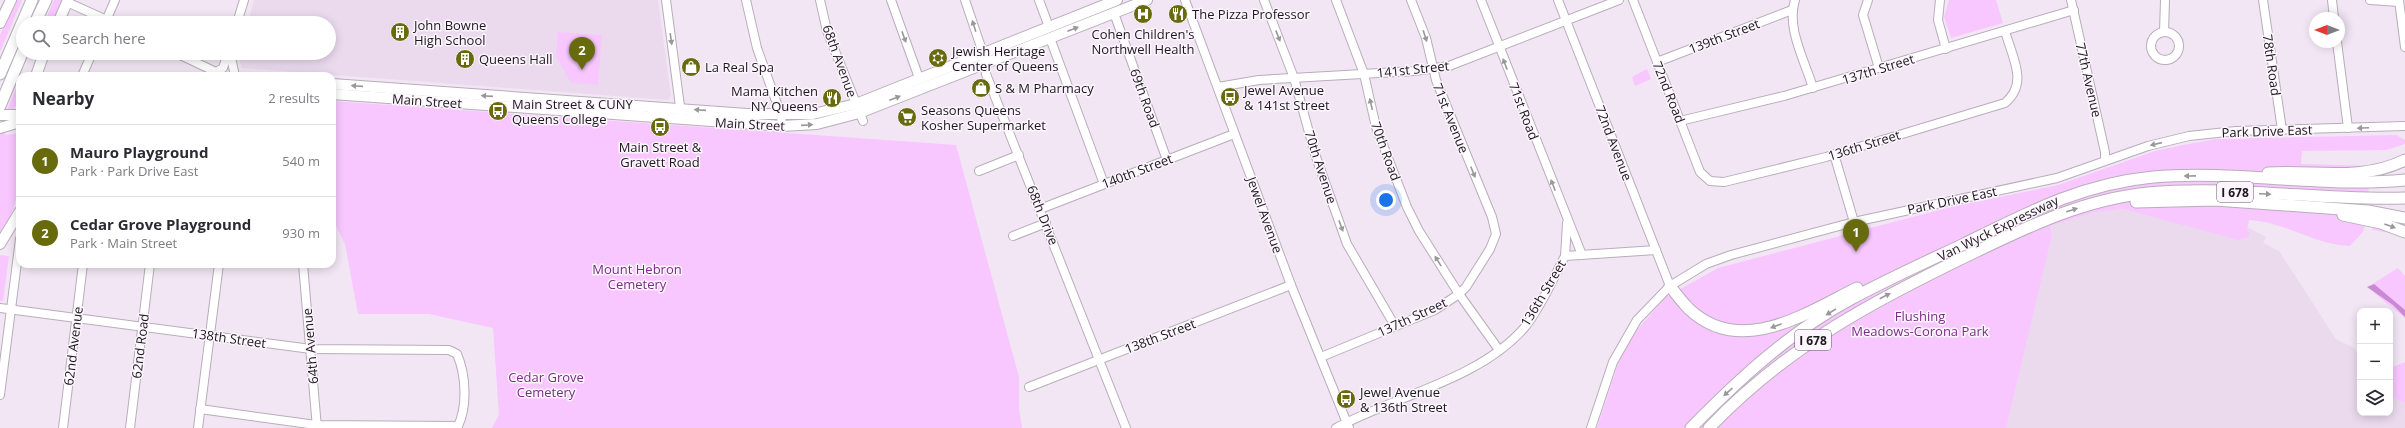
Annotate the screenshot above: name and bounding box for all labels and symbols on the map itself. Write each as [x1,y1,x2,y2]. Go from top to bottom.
hospital icon: Cohen Children's Northwell Health [1132,3,1154,25]
restaurant icon: The Pizza Professor [1167,3,1189,25]
place label: The Pizza Professor [1192,5,1311,23]
north arrow [2309,12,2345,48]
street label: 139th Street [1686,14,1762,58]
place label: John Bowne High School [412,16,486,49]
one-way arrow [971,20,977,32]
building icon: John Bowne High School [389,21,411,43]
street label: 68th Avenue [819,22,861,100]
one-way arrow [1068,25,1080,31]
place label: Cohen Children's Northwell Health [1092,25,1194,58]
one-way arrow [902,31,908,43]
one-way arrow [1275,31,1281,43]
one-way arrow [1422,31,1428,43]
one-way arrow [668,33,674,45]
street label: 78th Road [2259,33,2285,97]
pin: 2 [569,37,595,70]
street label: 77th Avenue [2072,41,2106,119]
place label: Jewish Heritage Center of Queens [950,42,1059,75]
synagogue icon: Jewish Heritage Center of Queens [927,47,949,69]
building icon: Queens Hall [454,48,476,70]
street label: 137th Street [1840,49,1917,89]
place label: Queens Hall [479,50,553,68]
shop icon: La Real Spa [680,56,702,78]
street label: 141st Street [1376,56,1451,82]
one-way arrow [1502,57,1508,69]
place label: La Real Spa [705,58,774,76]
street label: 72nd Road [1648,58,1690,126]
street label: 69th Road [1126,66,1164,130]
shop icon: S & M Pharmacy [970,77,992,99]
place label: S & M Pharmacy [995,79,1094,97]
street label: 71st Avenue [1429,80,1473,156]
street label: 71st Road [1505,80,1543,142]
place label: Jewel Avenue & 141st Street [1242,81,1330,114]
one-way arrow [351,82,363,89]
place label: Mama Kitchen NY Queens [731,82,818,115]
bus stop icon: Jewel Avenue & 141st Street [1219,86,1241,108]
restaurant icon: Mama Kitchen NY Queens [821,87,843,109]
street label: Main Street [392,90,463,112]
one-way arrow [481,93,493,99]
place label: Main Street & CUNY Queens College [512,95,634,128]
one-way arrow [890,95,902,101]
one-way arrow [1368,98,1374,110]
bus stop icon: Main Street & CUNY Queens College [487,100,509,122]
place label: Seasons Queens Kosher Supermarket [921,101,1046,134]
street label: 72nd Avenue [1591,103,1637,183]
supermarket icon: Seasons Queens Kosher Supermarket [896,106,918,128]
one-way arrow [694,107,706,114]
street label: Main Street [715,113,786,135]
bus stop icon: Main Street & Gravett Road [649,116,671,138]
street label: 70th Road [1367,119,1405,183]
street label: Park Drive East [2221,120,2313,142]
one-way arrow [801,122,814,128]
street label: 136th Street [1826,125,1903,165]
one-way arrow [2356,125,2369,131]
street label: 70th Avenue [1301,128,1341,206]
place label: Main Street & Gravett Road [619,138,702,171]
one-way arrow [2150,141,2162,147]
street label: 140th Street [1099,149,1175,193]
one-way arrow [1471,166,1477,178]
street label: Jewel Avenue [1242,172,1287,256]
one-way arrow [2183,173,2196,179]
one-way arrow [1549,178,1555,190]
street label: Park Drive East [1906,182,1999,218]
road number: I 678 [2217,182,2253,202]
street label: 68th Drive [1023,183,1063,247]
your location [1376,190,1396,210]
one-way arrow [2259,190,2271,197]
street label: Van Wyck Expressway [1935,191,2062,265]
one-way arrow [2066,207,2078,213]
pin: 1 [1843,219,1869,252]
one-way arrow [1338,220,1344,232]
one-way arrow [2384,223,2396,229]
one-way arrow [1434,256,1442,266]
street label: 136th Street [1516,256,1570,330]
park label: Mount Hebron Cemetery [592,260,682,293]
street label: 137th Street [1374,293,1450,341]
one-way arrow [1879,293,1890,299]
street label: 62nd Avenue [59,305,87,387]
street label: 64th Avenue [298,307,322,385]
park label: Flushing Meadows-Corona Park [1851,307,1989,340]
one-way arrow [1825,308,1837,315]
street label: 62nd Road [127,313,153,379]
street label: 138th Street [1122,314,1198,358]
one-way arrow [1769,323,1781,329]
street label: 138th Street [191,324,268,352]
road number: I 678 [1795,330,1831,350]
park label: Cedar Grove Cemetery [508,368,584,401]
place label: Jewel Avenue & 136th Street [1358,383,1448,416]
one-way arrow [1723,387,1734,396]
bus stop icon: Jewel Avenue & 136th Street [1335,388,1357,410]

